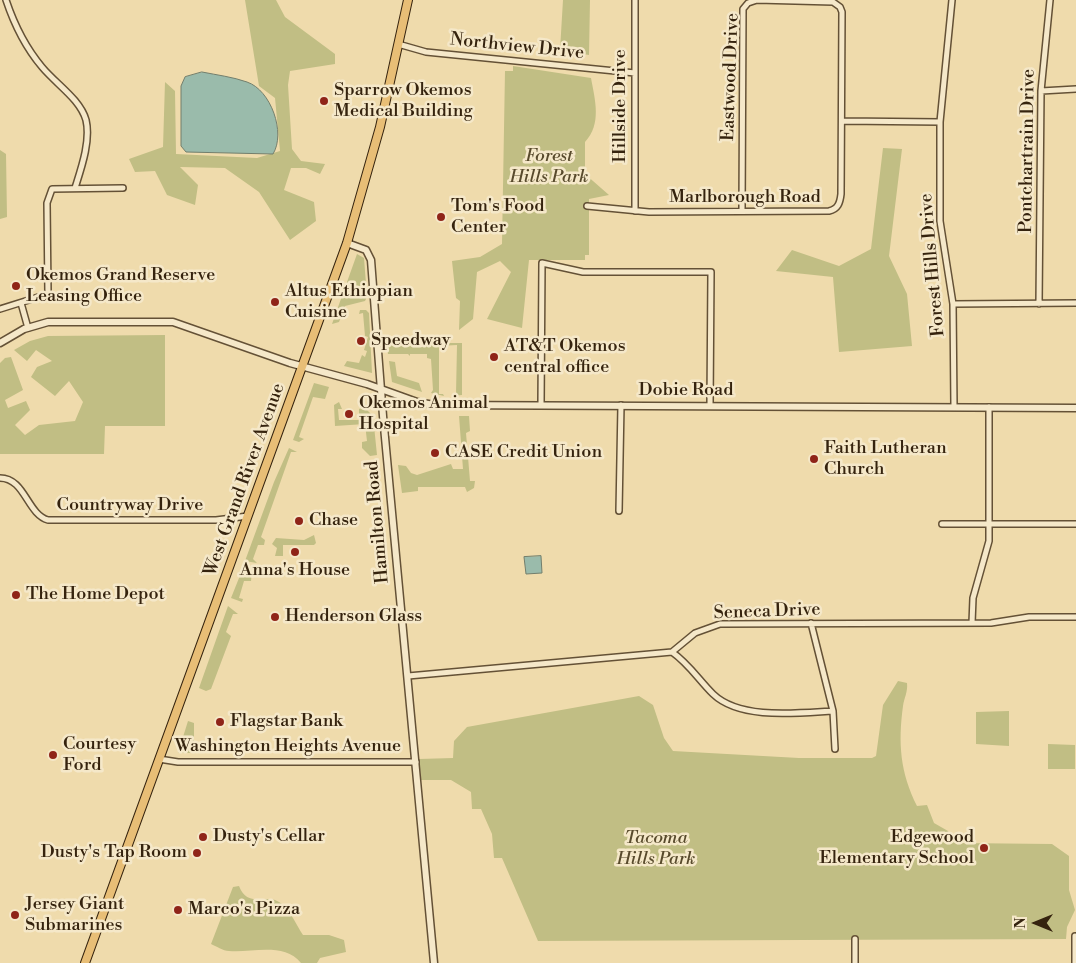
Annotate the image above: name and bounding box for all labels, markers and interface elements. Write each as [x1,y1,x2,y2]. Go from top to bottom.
street label: Eastwood Drive [718,13,744,141]
street label: Northview Drive [449,29,585,65]
street label: Hillside Drive [610,49,632,163]
street label: Pontchartrain Drive [1016,69,1040,233]
place label: Sparrow Okemos Medical Building [334,80,473,122]
marker: Sparrow Okemos Medical Building [318,95,330,107]
park label: Forest Hills Park [510,146,588,188]
street label: Marlborough Road [669,187,821,209]
street label: Forest Hills Drive [916,192,950,338]
place label: Tom's Food Center [451,196,545,238]
marker: Tom's Food Center [435,211,447,223]
place label: Okemos Grand Reserve Leasing Office [26,265,215,308]
marker: Okemos Grand Reserve Leasing Office [10,280,22,292]
place label: Altus Ethiopian Cuisine [285,281,413,324]
marker: Altus Ethiopian Cuisine [269,296,281,308]
place label: Speedway [371,330,451,352]
marker: Speedway [355,335,367,347]
place label: AT&T Okemos central office [504,336,626,378]
marker: AT&T Okemos central office [488,351,500,363]
street label: West Grand River Avenue [200,380,290,580]
street label: Dobie Road [639,380,733,402]
place label: Okemos Animal Hospital [359,393,488,436]
marker: Okemos Animal Hospital [343,408,355,420]
place label: Faith Lutheran Church [824,438,947,480]
place label: CASE Credit Union [445,442,602,464]
marker: CASE Credit Union [429,447,441,459]
marker: Faith Lutheran Church [808,453,820,465]
street label: Hamilton Road [362,460,394,584]
street label: Countryway Drive [57,495,203,517]
place label: Chase [309,510,358,532]
marker: Chase [293,515,305,527]
marker: Anna's House [289,546,301,558]
place label: Anna's House [240,560,350,582]
place label: The Home Depot [26,584,165,606]
marker: The Home Depot [10,589,22,601]
street label: Seneca Drive [713,599,821,625]
place label: Henderson Glass [285,606,422,628]
marker: Henderson Glass [269,611,281,623]
place label: Flagstar Bank [230,711,343,733]
marker: Flagstar Bank [214,716,226,728]
place label: Courtesy Ford [63,734,136,776]
street label: Washington Heights Avenue [175,736,401,758]
marker: Courtesy Ford [47,749,59,761]
place label: Dusty's Cellar [213,826,325,848]
place label: Edgewood Elementary School [819,827,974,870]
park label: Tacoma Hills Park [617,828,695,871]
marker: Dusty's Cellar [197,831,209,843]
place label: Dusty's Tap Room [41,842,187,864]
marker: Edgewood Elementary School [978,842,990,854]
marker: Dusty's Tap Room [191,847,203,859]
place label: Jersey Giant Submarines [25,894,124,936]
north arrow [1011,898,1061,948]
place label: Marco's Pizza [188,899,300,921]
marker: Marco's Pizza [172,904,184,916]
marker: Jersey Giant Submarines [9,909,21,921]
text: N [1012,917,1030,929]

